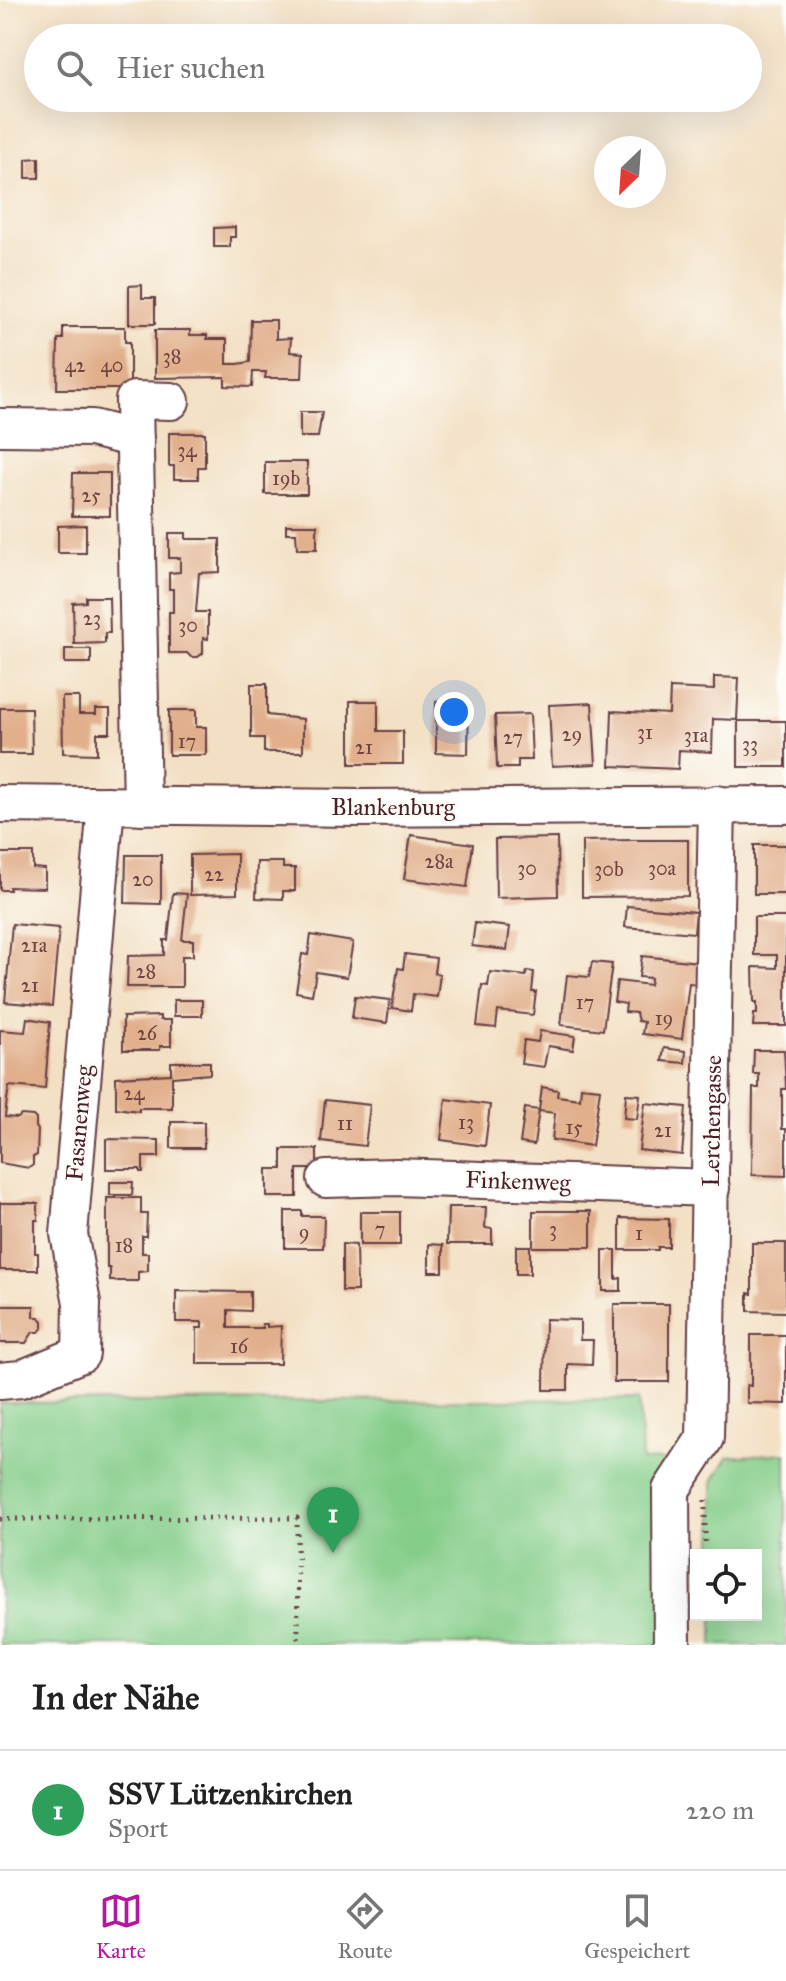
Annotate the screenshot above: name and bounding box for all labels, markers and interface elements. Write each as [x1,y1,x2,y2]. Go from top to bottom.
search box [24,24,762,112]
icon: search [52,46,96,90]
text: Hier suchen [116,50,265,86]
north arrow [594,136,666,208]
house number: 38 [163,344,181,368]
house number: 42 [64,353,86,377]
house number: 40 [101,353,123,377]
house number: 34 [177,438,197,462]
house number: 19b [272,466,300,490]
house number: 25 [81,483,101,507]
house number: 23 [83,606,101,630]
house number: 30 [178,613,198,637]
your location [434,692,474,732]
house number: 31 [637,720,653,744]
house number: 29 [562,722,582,746]
house number: 31a [684,723,709,747]
house number: 27 [503,725,523,749]
house number: 17 [178,729,196,753]
house number: 33 [742,732,758,756]
house number: 21 [355,735,373,759]
street label: Blankenburg [331,792,456,822]
house number: 28a [425,849,454,873]
house number: 30 [517,856,537,880]
house number: 30a [648,856,677,880]
house number: 30b [594,857,624,881]
house number: 22 [204,862,224,886]
house number: 20 [132,867,154,891]
house number: 21a [21,933,48,957]
house number: 28 [136,959,156,983]
house number: 21 [21,973,39,997]
house number: 17 [576,990,594,1014]
house number: 19 [655,1006,673,1030]
house number: 26 [137,1021,158,1045]
street label: Lerchengasse [696,1055,728,1187]
street label: Fasanenweg [59,1063,99,1182]
house number: 24 [123,1081,145,1105]
house number: 13 [458,1110,474,1134]
house number: 11 [337,1111,353,1135]
house number: 15 [565,1115,583,1139]
house number: 21 [654,1118,672,1142]
street label: Finkenweg [465,1164,572,1198]
house number: 7 [375,1217,385,1241]
house number: 3 [549,1217,557,1241]
house number: 9 [299,1220,309,1244]
house number: 1 [635,1221,643,1245]
house number: 18 [115,1233,133,1257]
house number: 16 [230,1334,249,1358]
pin: 1 [307,1487,359,1553]
map controls [690,1549,762,1621]
button: locate [690,1549,762,1621]
text: In der Nähe [32,1677,199,1718]
text: SSV Lützenkirchen [108,1776,352,1812]
text: 1 [53,1794,63,1826]
text: 220 m [686,1794,754,1826]
text: Sport [108,1812,168,1844]
tab: Karte [96,1889,146,1964]
tab: Route [337,1889,393,1964]
tab: Gespeichert [584,1889,690,1964]

